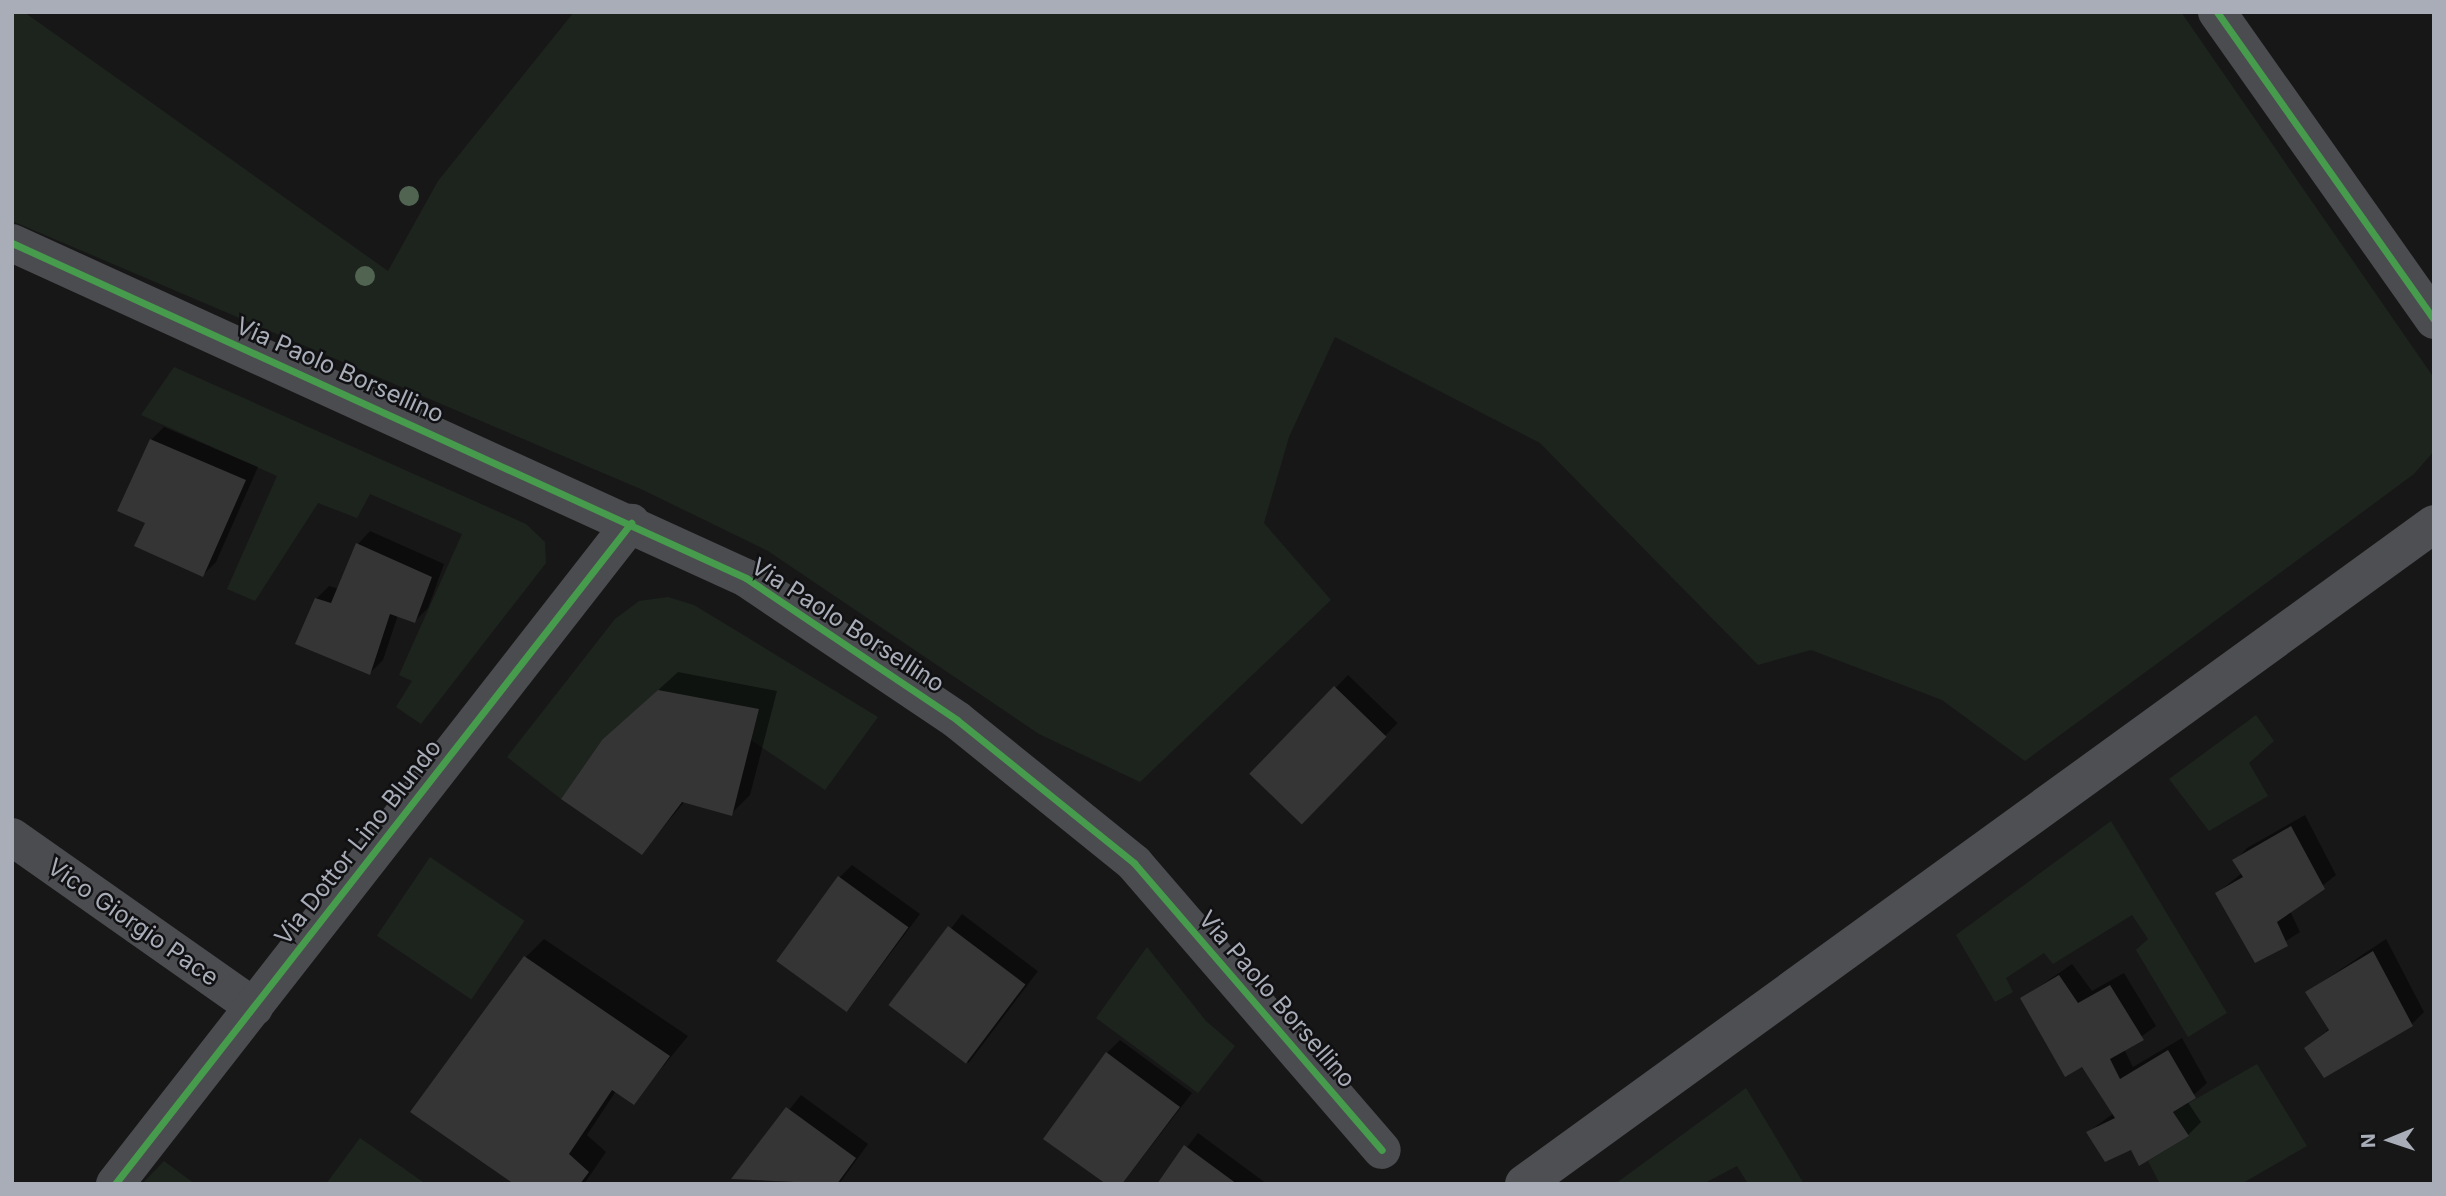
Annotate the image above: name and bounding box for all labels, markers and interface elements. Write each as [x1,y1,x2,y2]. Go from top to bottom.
street label: Via Paolo Borsellino [232,311,448,429]
street label: Via Paolo Borsellino [746,552,950,698]
street label: Via Dottor Lino Blundo [269,733,447,951]
street label: Vico Giorgio Pace [42,852,224,992]
street label: Via Paolo Borsellino [1192,905,1362,1093]
north arrow [2355,1105,2425,1175]
text: N [2357,1133,2380,1148]

